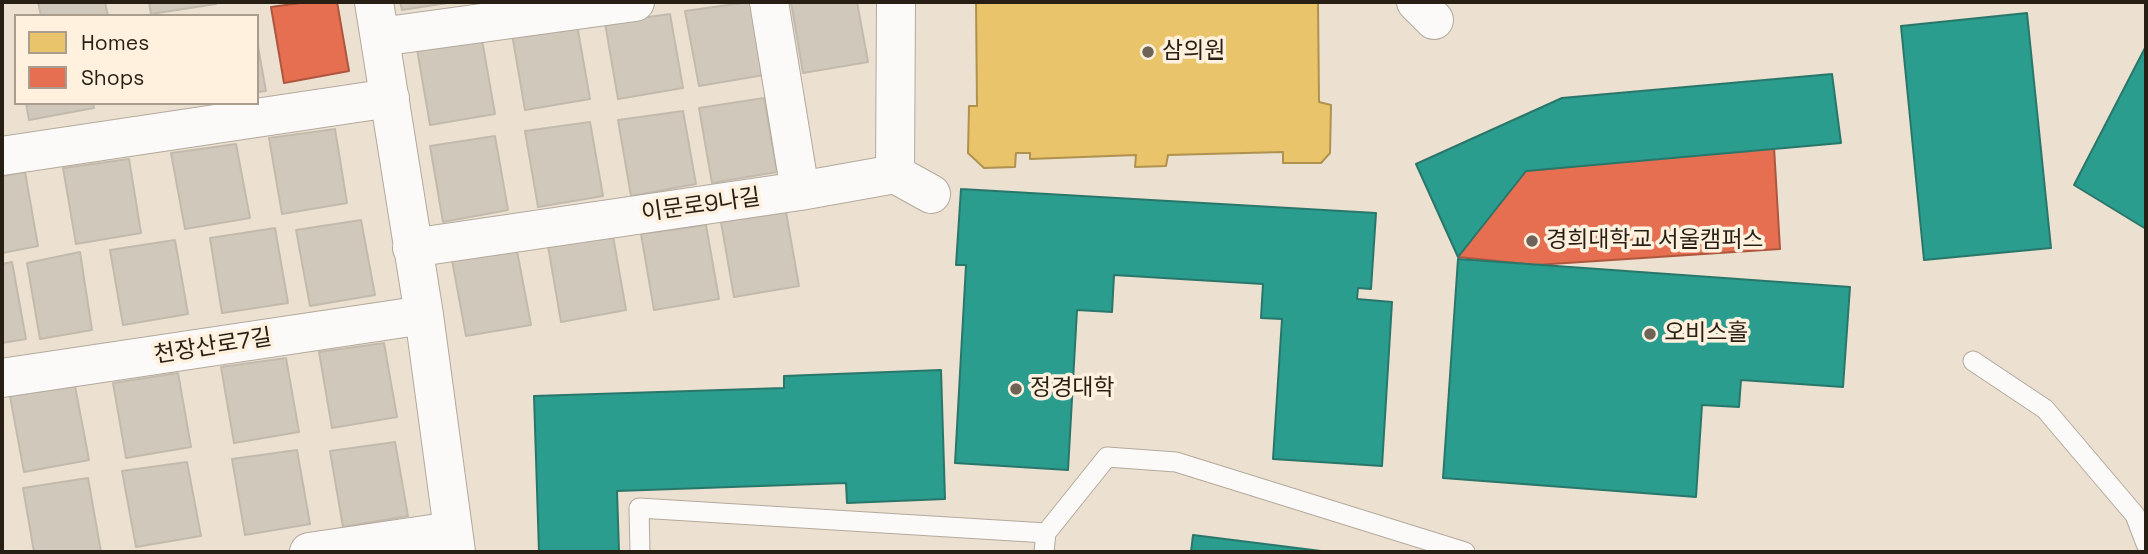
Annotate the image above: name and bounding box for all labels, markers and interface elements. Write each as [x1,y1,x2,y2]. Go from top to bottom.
legend [14,14,259,105]
text: Homes [81,29,149,56]
place label: 삼의원 [1162,38,1225,66]
marker: 삼의원 [1140,44,1156,60]
text: Shops [81,64,144,91]
street label: 이문로9나길 [640,184,762,228]
place label: 경희대학교 서울캠퍼스 [1546,227,1764,255]
marker: 경희대학교 서울캠퍼스 [1524,233,1540,249]
place label: 오비스홀 [1664,320,1749,348]
street label: 천장산로7길 [152,324,274,370]
marker: 오비스홀 [1642,326,1658,342]
place label: 정경대학 [1030,375,1115,403]
marker: 정경대학 [1008,381,1024,397]

